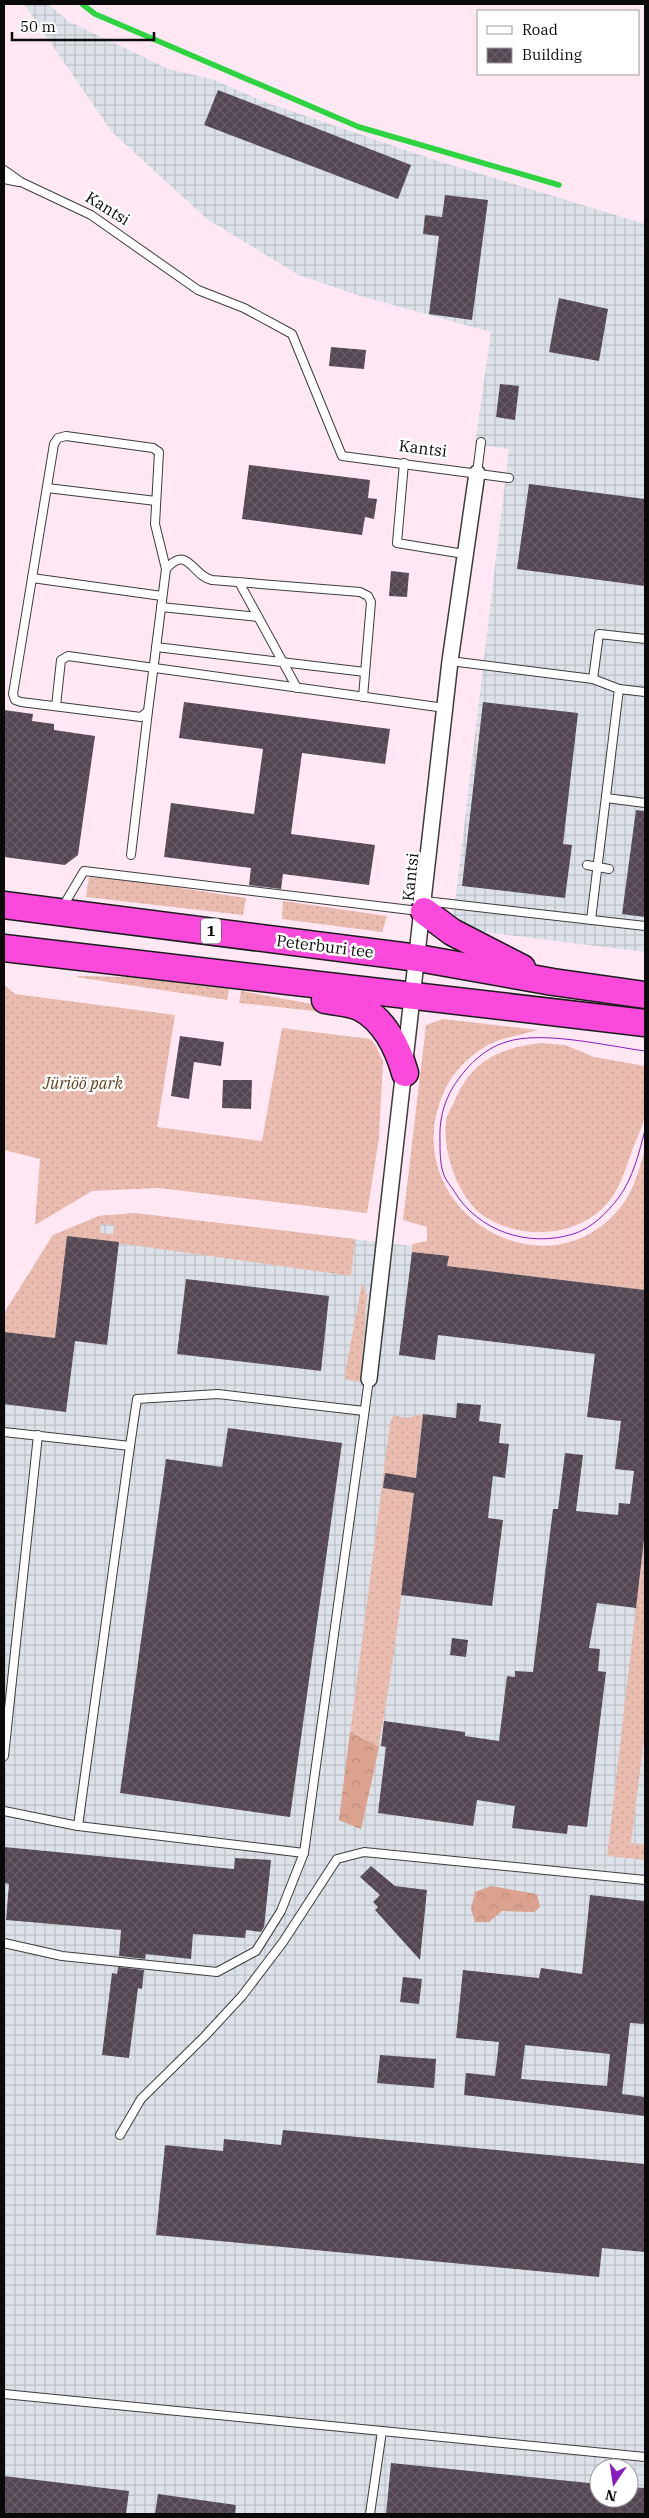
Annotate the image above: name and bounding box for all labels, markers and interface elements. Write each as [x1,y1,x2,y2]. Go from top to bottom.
scale bar [12,10,155,42]
legend [477,10,639,75]
text: 50 m [20,17,56,36]
text: Road [522,20,558,39]
text: Building [522,45,582,64]
street label: Kantsi [82,187,134,229]
street label: Kantsi [398,435,448,461]
street label: Kantsi [398,852,422,902]
road number: 1 [201,918,221,944]
street label: Peterburi tee [275,930,375,962]
park label: Jüriöö park [42,1073,123,1093]
north arrow [589,2458,639,2508]
text: N [604,2486,618,2506]

